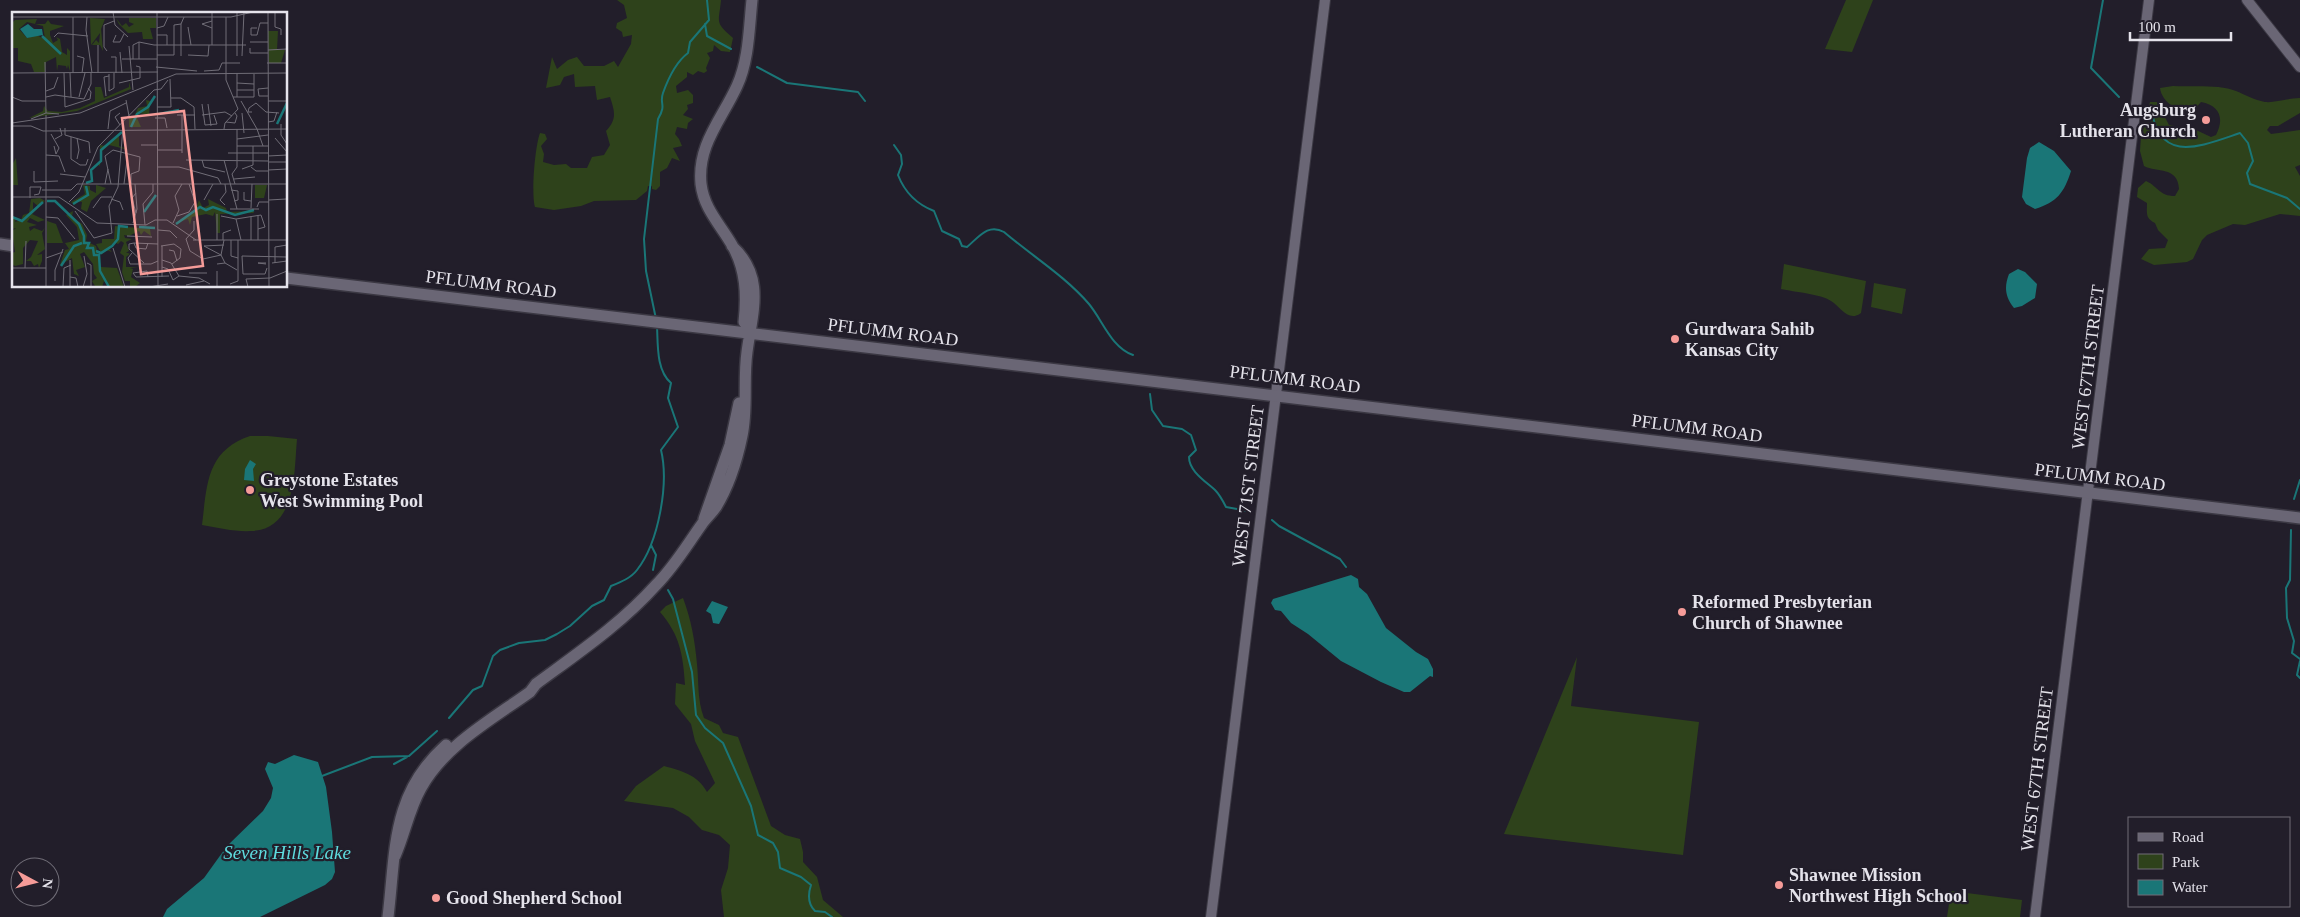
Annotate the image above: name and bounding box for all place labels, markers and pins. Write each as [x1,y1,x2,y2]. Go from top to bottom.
place label: Augsburg Lutheran Church [2060,100,2196,141]
marker: Augsburg Lutheran Church [2200,114,2212,126]
place label: Gurdwara Sahib Kansas City [1685,319,1815,360]
marker: Gurdwara Sahib Kansas City [1669,333,1681,345]
place label: Greystone Estates West Swimming Pool [260,470,423,511]
marker: Greystone Estates West Swimming Pool [244,484,256,496]
place label: Reformed Presbyterian Church of Shawnee [1692,592,1872,633]
marker: Reformed Presbyterian Church of Shawnee [1676,606,1688,618]
place label: Shawnee Mission Northwest High School [1789,865,1967,906]
marker: Shawnee Mission Northwest High School [1773,879,1785,891]
place label: Good Shepherd School [446,888,622,908]
marker: Good Shepherd School [430,892,442,904]

